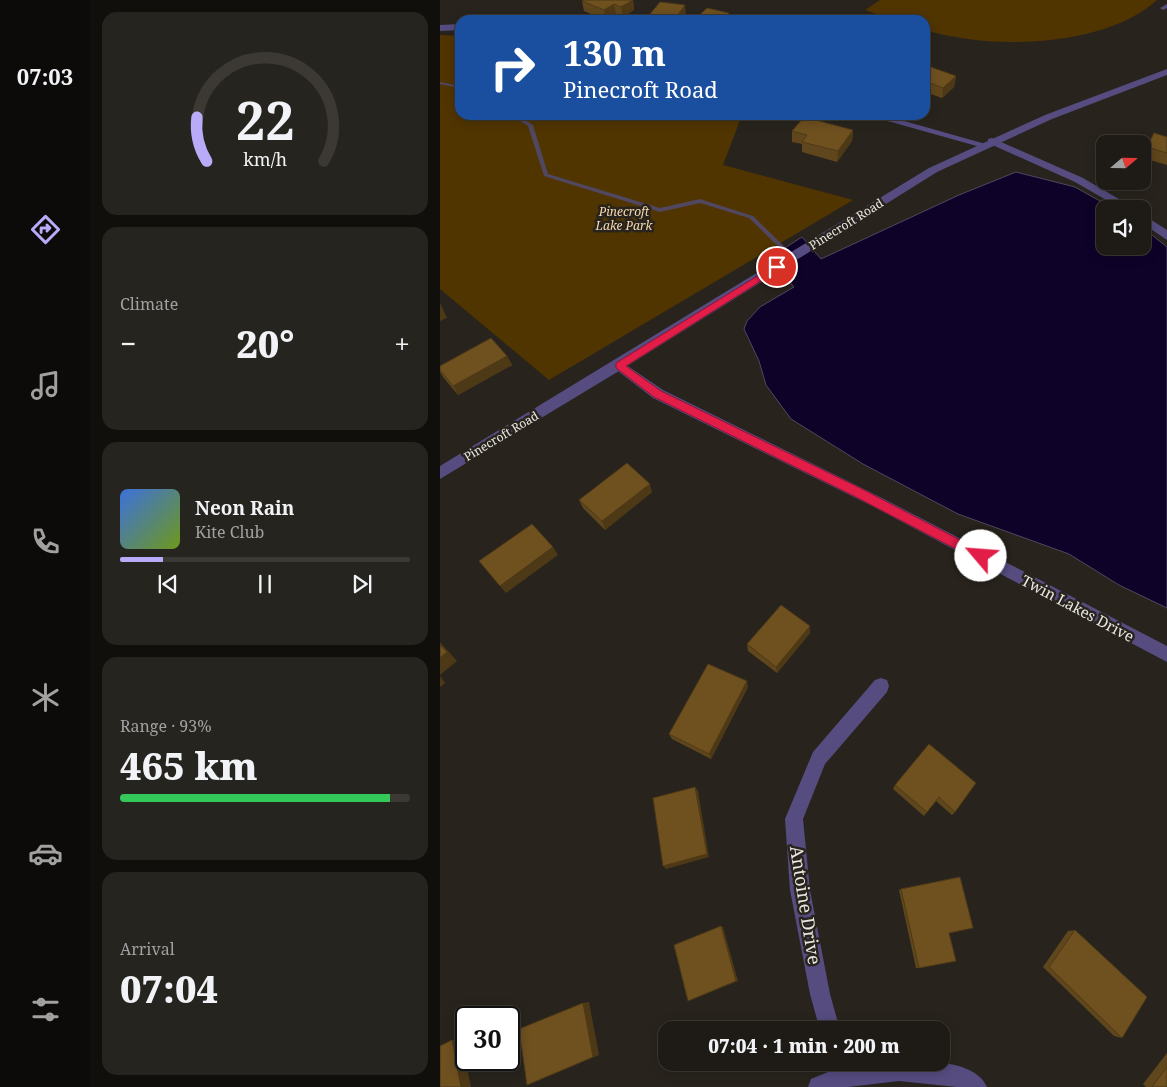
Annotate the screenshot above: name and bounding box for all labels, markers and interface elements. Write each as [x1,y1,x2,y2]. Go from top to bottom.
text: 130 m [563,29,666,76]
icon: right [480,35,545,100]
text: 07:03 [17,61,73,91]
text: Pinecroft Road [563,74,718,104]
text: 22 [236,84,294,155]
north arrow [1096,135,1151,190]
map controls [1096,135,1151,255]
text: km/h [243,147,287,171]
street label: Pinecroft Road [806,194,887,254]
button: sound [1096,200,1151,255]
park label: Pinecroft Lake Park [595,203,654,234]
icon: directions [28,212,63,247]
pin [756,246,798,288]
icon: arrive [763,253,791,281]
text: Climate [120,293,178,315]
text: 20° [236,317,294,369]
text: − [120,324,136,362]
text: + [394,324,410,362]
icon: music [28,368,63,403]
street label: Pinecroft Road [460,407,542,465]
text: Neon Rain [195,495,294,521]
text: Kite Club [195,521,264,543]
icon: phone [28,524,63,559]
position arrow [954,529,1006,581]
icon: previous [154,570,182,598]
icon: pause [251,570,279,598]
icon: next [348,570,376,598]
street label: Twin Lakes Drive [1018,570,1138,646]
icon: climate [28,680,63,715]
text: Range · 93% [120,715,212,737]
text: 465 km [120,739,258,791]
icon: car [28,836,63,871]
street label: Antoine Drive [785,844,827,966]
text: Arrival [120,938,175,960]
text: 07:04 [120,962,218,1014]
icon: filters [28,992,63,1027]
speed limit sign: 30 [455,1006,520,1071]
text: 07:04 · 1 min · 200 m [708,1033,900,1059]

